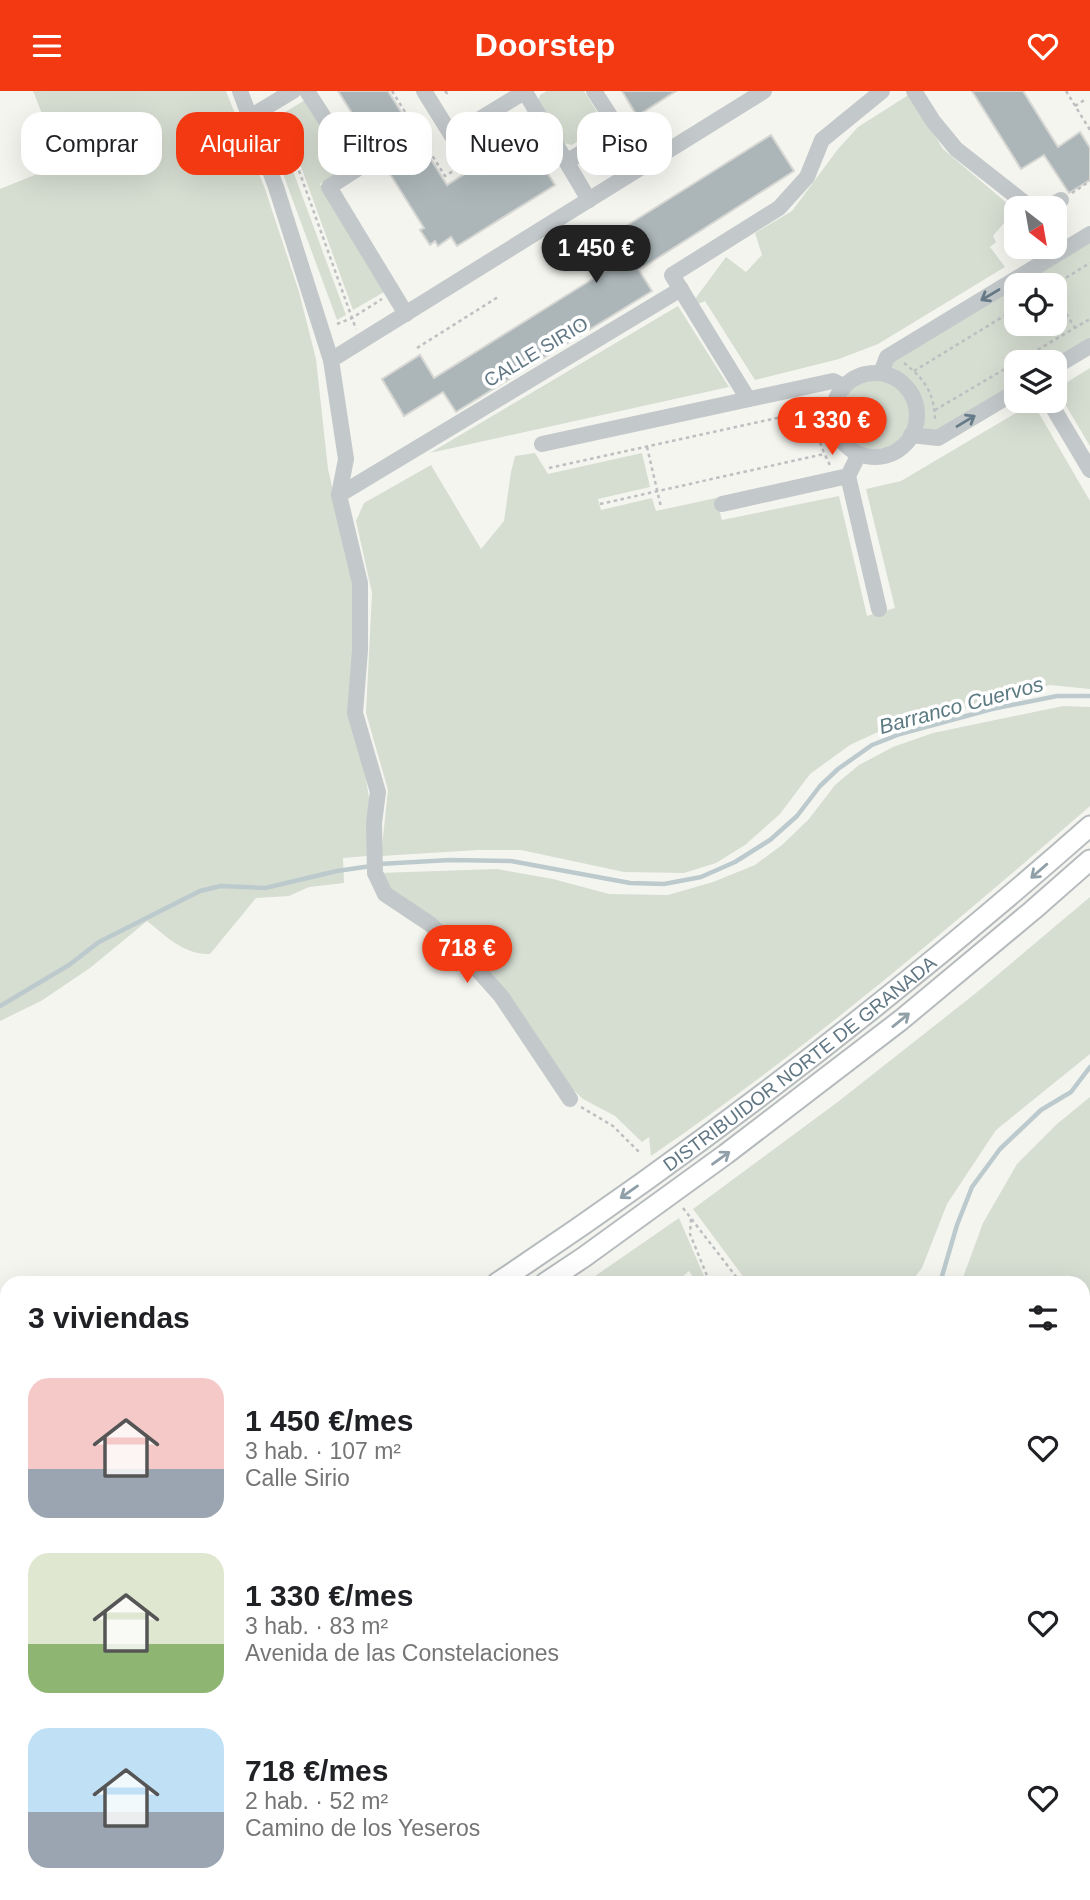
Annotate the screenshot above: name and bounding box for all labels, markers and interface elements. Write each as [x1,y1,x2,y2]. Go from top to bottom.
icon: menu [28,27,66,65]
text: Doorstep [475,27,615,63]
icon: heart [1024,27,1062,65]
chip: Comprar [21,112,162,175]
chip: Alquilar [176,112,304,175]
chip: Filtros [318,112,432,175]
chip: Nuevo [446,112,563,175]
chip: Piso [577,112,672,175]
north arrow [1004,196,1068,259]
map controls [1004,196,1067,413]
pin: 1 450 € [531,225,661,285]
text: 1 450 € [558,235,634,261]
button: locate [1004,273,1067,336]
one-way arrow [980,288,1000,302]
street label: CALLE SIRIO [480,313,592,391]
button: layers [1004,350,1067,413]
pin: 1 330 € [767,397,897,457]
text: 1 330 € [794,407,870,433]
one-way arrow [955,414,975,428]
water label: Barranco Cuervos [876,672,1046,738]
one-way arrow [1030,863,1048,879]
pin: 718 € [418,925,516,985]
text: 718 € [438,935,496,961]
street label: DISTRIBUIDOR NORTE DE GRANADA [659,951,940,1175]
one-way arrow [892,1012,910,1028]
one-way arrow [711,1151,730,1166]
one-way arrow [620,1185,639,1200]
icon: filters [1024,1299,1062,1337]
text: 3 viviendas [28,1301,190,1334]
text: 1 450 €/mes [245,1404,413,1437]
icon: home [84,1406,168,1490]
icon: heart [1024,1429,1062,1467]
text: 3 hab. · 107 m² [245,1438,401,1464]
text: Calle Sirio [245,1465,350,1491]
text: 1 330 €/mes [245,1579,413,1612]
icon: home [84,1581,168,1665]
icon: heart [1024,1604,1062,1642]
text: 3 hab. · 83 m² [245,1613,388,1639]
text: Avenida de las Constelaciones [245,1640,559,1666]
text: 718 €/mes [245,1754,388,1787]
icon: home [84,1756,168,1840]
icon: heart [1024,1779,1062,1817]
text: 2 hab. · 52 m² [245,1788,388,1814]
text: Camino de los Yeseros [245,1815,480,1841]

